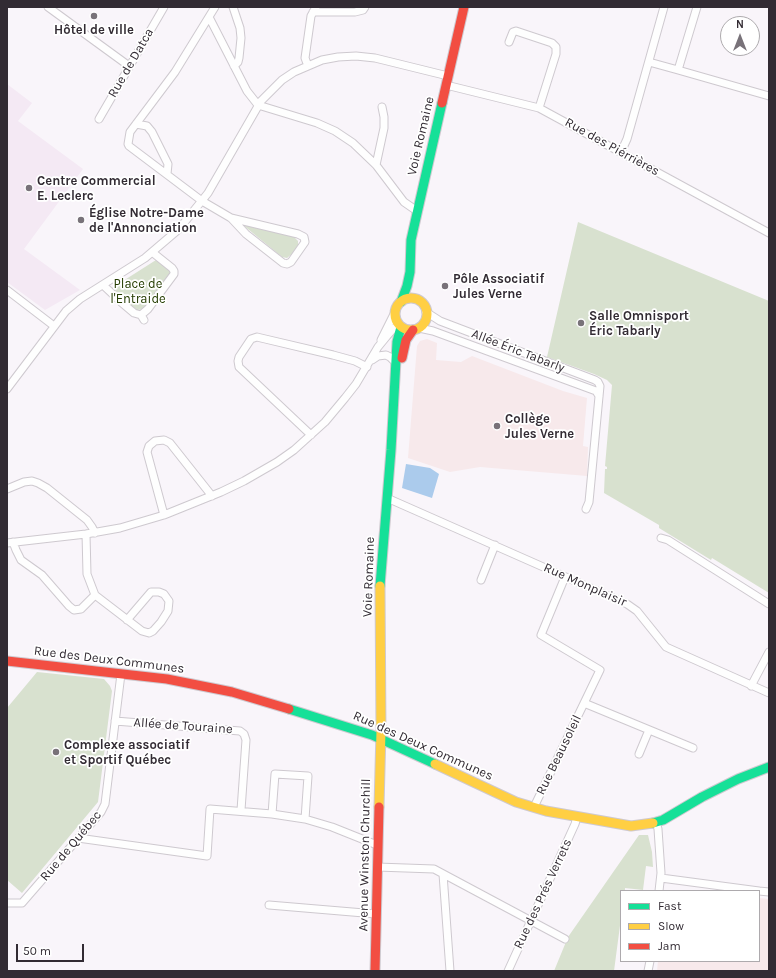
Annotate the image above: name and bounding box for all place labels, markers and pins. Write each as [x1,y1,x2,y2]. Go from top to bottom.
marker: Hôtel de ville [89,11,99,21]
place label: Hôtel de ville [54,22,134,38]
place label: Centre Commercial E. Leclerc [37,173,156,204]
marker: Centre Commercial E. Leclerc [24,183,34,193]
place label: Église Notre-Dame de l'Annonciation [89,205,204,236]
marker: Église Notre-Dame de l'Annonciation [76,215,86,225]
place label: Pôle Associatif Jules Verne [453,271,544,302]
marker: Pôle Associatif Jules Verne [440,281,450,291]
place label: Salle Omnisport Éric Tabarly [589,308,689,339]
marker: Salle Omnisport Éric Tabarly [576,318,586,328]
place label: Collège Jules Verne [505,411,574,442]
marker: Collège Jules Verne [492,421,502,431]
place label: Complexe associatif et Sportif Québec [64,737,190,768]
marker: Complexe associatif et Sportif Québec [51,747,61,757]

